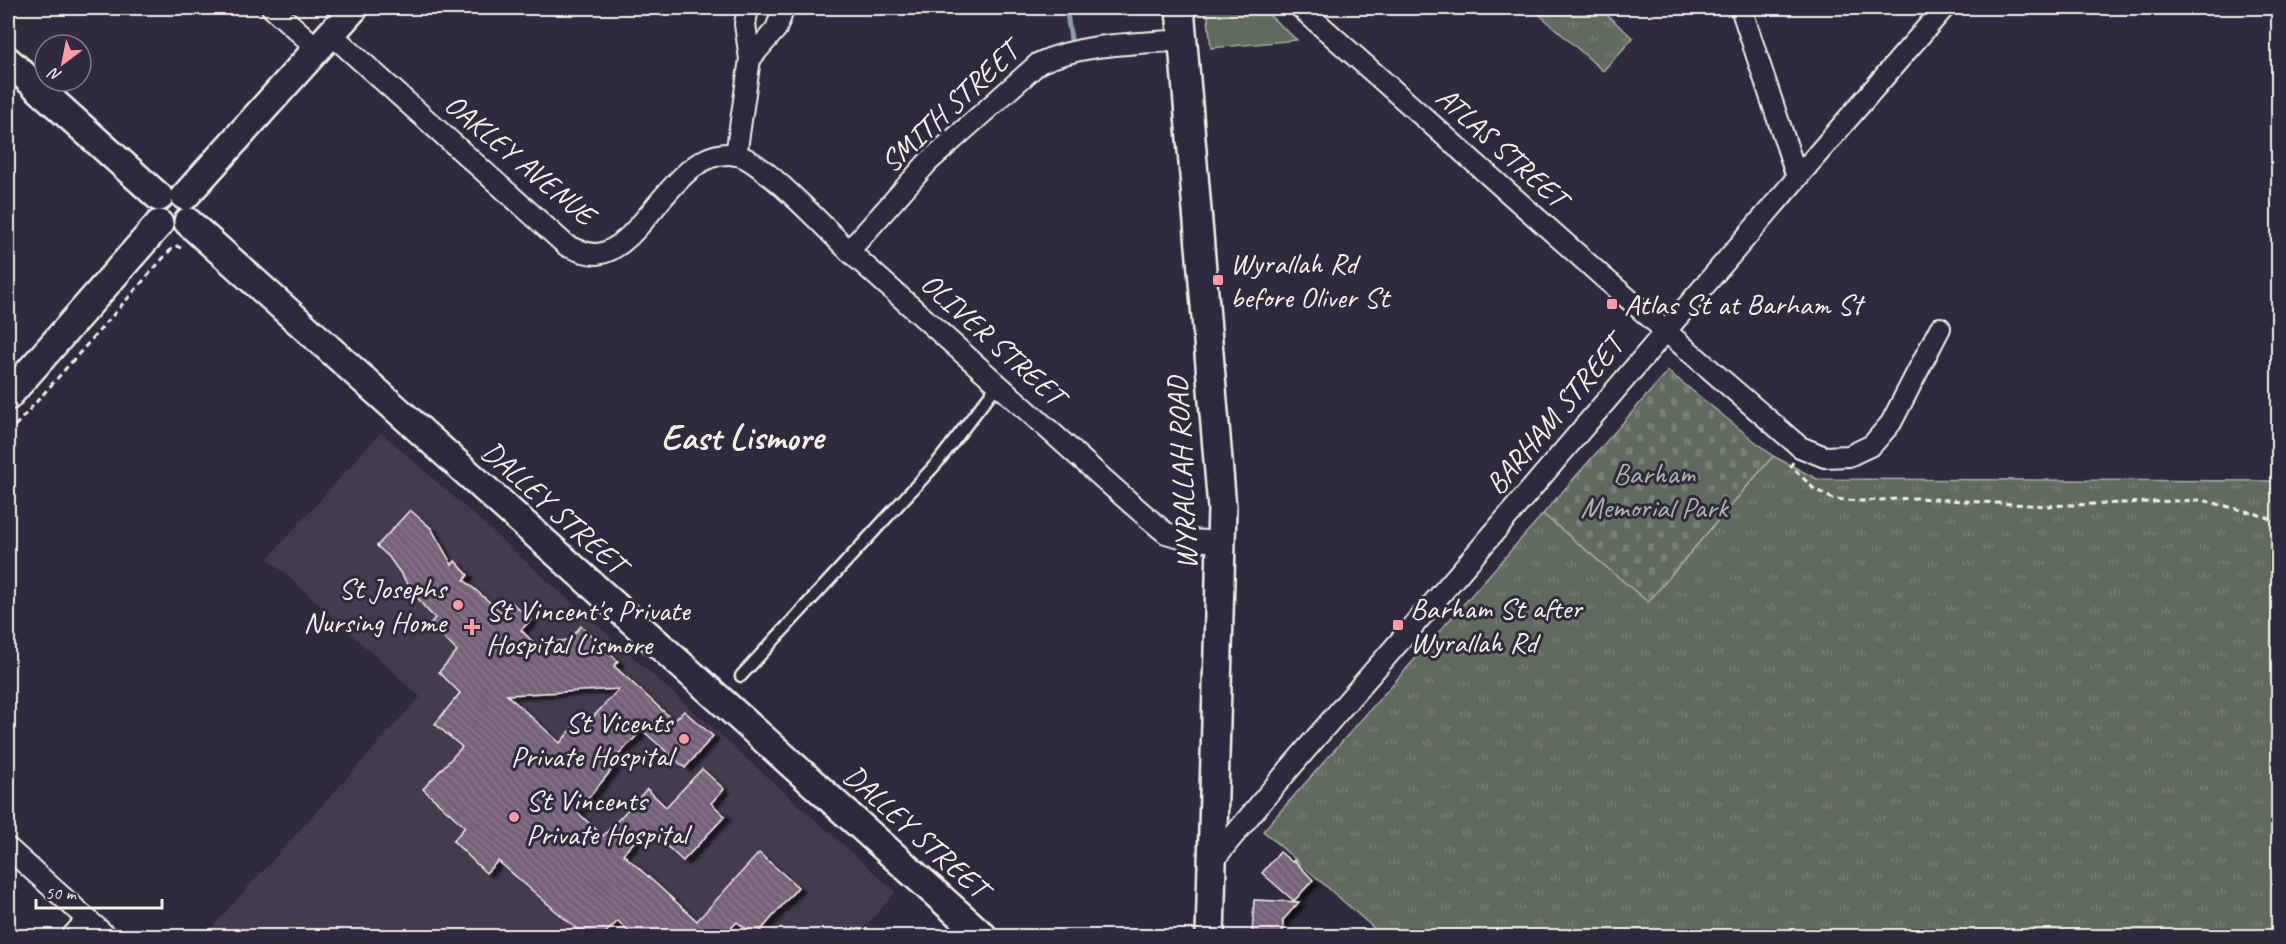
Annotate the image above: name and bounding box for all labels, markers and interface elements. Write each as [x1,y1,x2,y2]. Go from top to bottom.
street label: SMITH STREET [872,29,1031,180]
north arrow [33,33,93,93]
text: N [43,62,65,86]
street label: ATLAS STREET [1428,78,1580,220]
street label: OAKLEY AVENUE [437,85,606,236]
place label: Wyrallah Rd before Oliver St [1230,244,1392,316]
street label: OLIVER STREET [913,264,1078,418]
marker: Wyrallah Rd before Oliver St [1211,273,1225,287]
place label: Atlas St at Barham St [1624,285,1866,323]
marker: Atlas St at Barham St [1605,297,1619,311]
street label: BARHAM STREET [1477,322,1636,502]
street label: WYRALLAH ROAD [1158,373,1206,570]
district label: East Lismore [661,414,826,460]
street label: DALLEY STREET [474,432,639,587]
park label: Barham Memorial Park [1581,454,1729,526]
place label: St Josephs Nursing Home [303,569,449,641]
place label: Barham St after Wyrallah Rd [1410,589,1584,661]
place label: St Vincent's Private Hospital Lismore [486,591,692,663]
marker: St Josephs Nursing Home [451,598,465,612]
marker: St Vincent's Private Hospital Lismore [463,618,481,636]
marker: Barham St after Wyrallah Rd [1391,618,1405,632]
place label: St Vicents Private Hospital [511,703,677,775]
marker: St Vicents Private Hospital [677,732,691,746]
street label: DALLEY STREET [836,756,1001,911]
place label: St Vincents Private Hospital [526,781,692,853]
marker: St Vincents Private Hospital [507,810,521,824]
scale bar [36,872,162,910]
text: 50 m [45,882,78,904]

